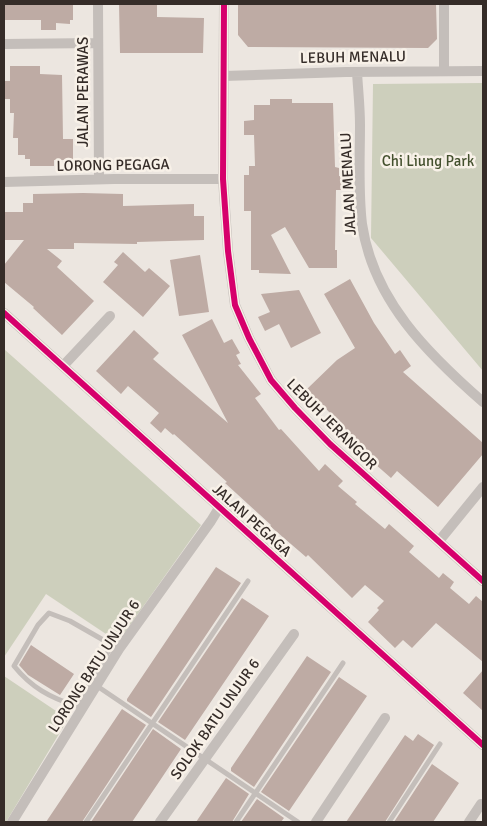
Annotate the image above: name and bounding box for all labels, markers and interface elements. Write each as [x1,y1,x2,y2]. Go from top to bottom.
street label: JALAN PERAWAS [74,37,92,147]
street label: LEBUH MENALU [300,47,406,67]
street label: JALAN MENALU [336,132,360,236]
park label: Chi Liung Park [382,152,475,170]
street label: LORONG PEGAGA [56,155,170,175]
street label: LEBUH JERANGOR [283,375,381,473]
street label: JALAN PEGAGA [209,480,295,560]
street label: LORONG BATU UNJUR 6 [44,596,144,736]
street label: SOLOK BATU UNJUR 6 [167,655,263,783]

